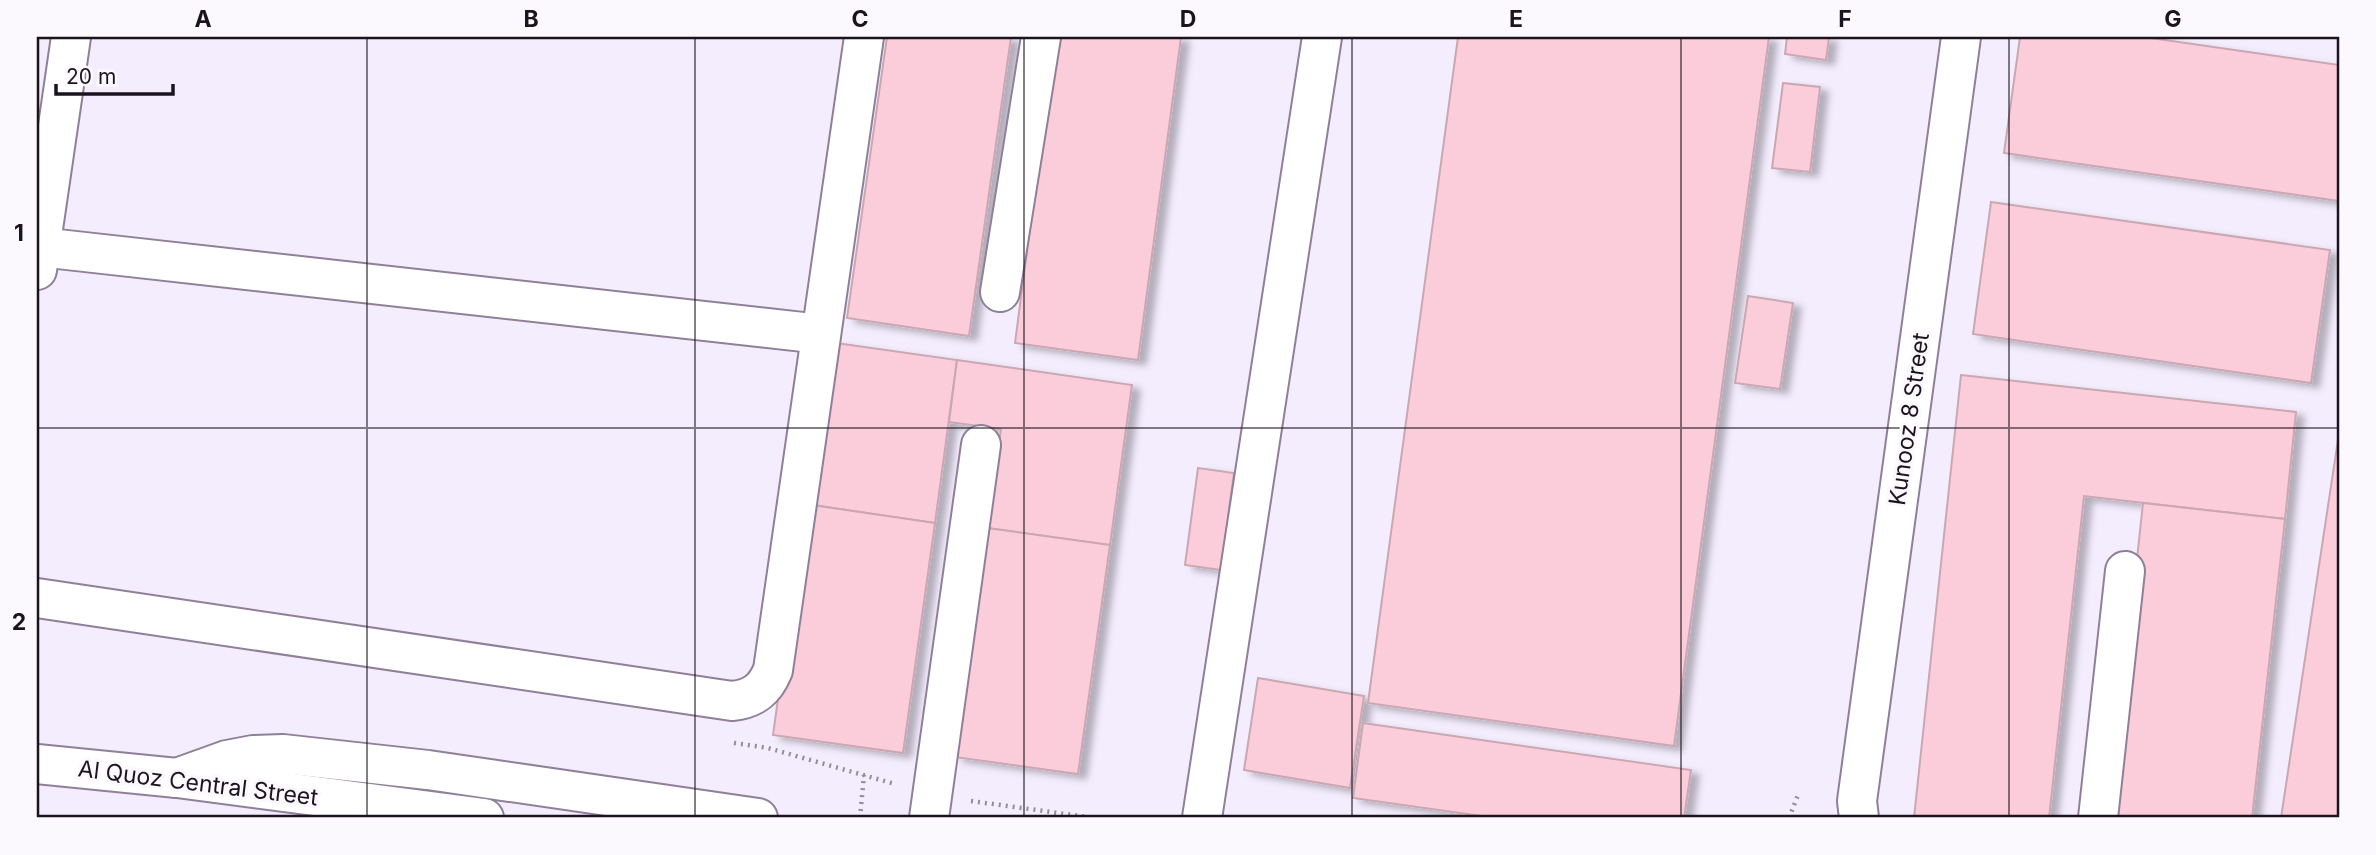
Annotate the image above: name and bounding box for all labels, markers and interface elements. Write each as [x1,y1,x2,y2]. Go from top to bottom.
text: A [194,5,212,33]
text: B [523,5,539,33]
text: C [851,5,869,33]
text: D [1180,5,1196,33]
text: E [1509,5,1523,33]
text: F [1838,5,1852,33]
text: G [2164,5,2182,33]
scale bar [56,52,173,96]
text: 20 m [66,64,116,89]
text: 1 [14,219,24,247]
street label: Kunooz 8 Street [1883,330,1935,507]
text: 2 [12,608,26,636]
street label: Al Quoz Central Street [76,754,320,812]

